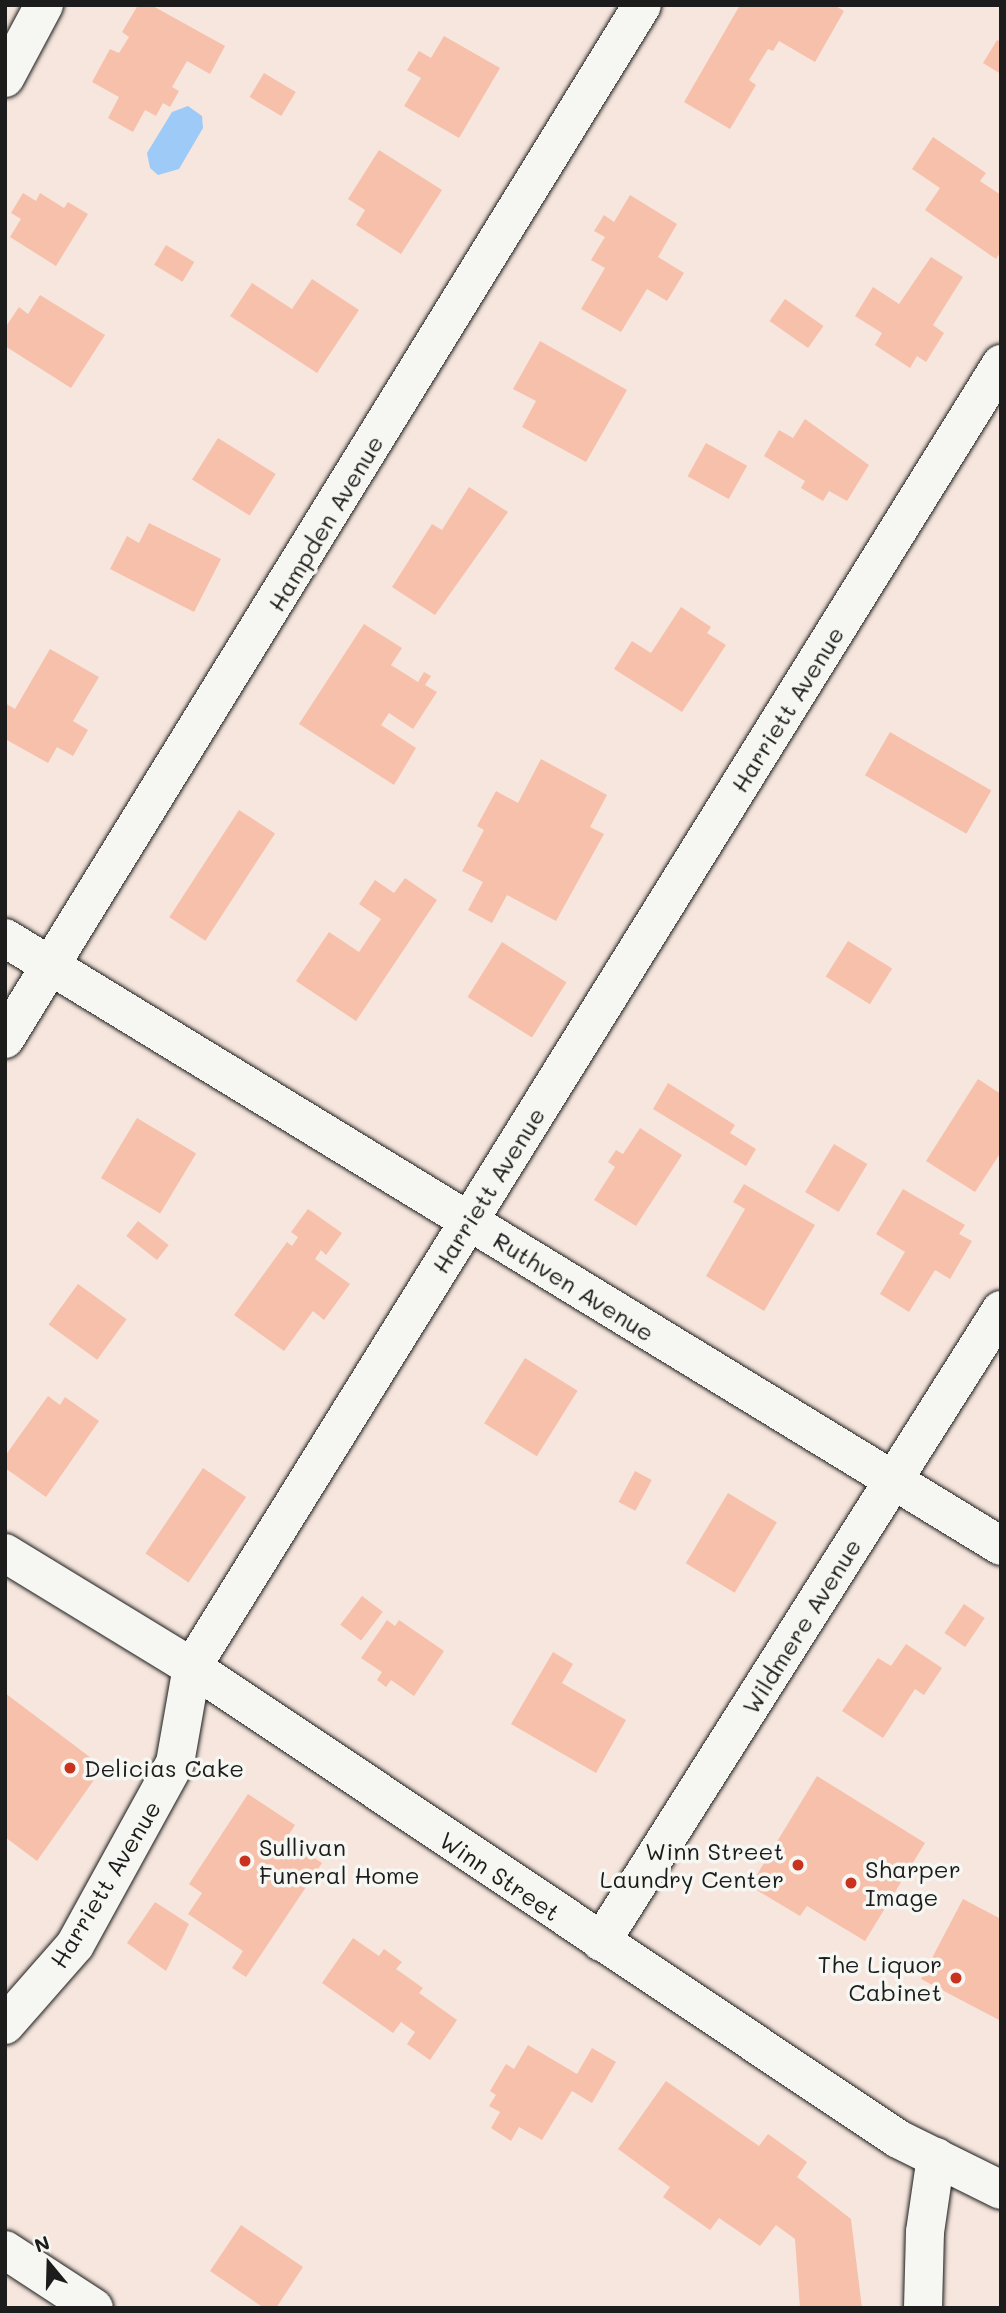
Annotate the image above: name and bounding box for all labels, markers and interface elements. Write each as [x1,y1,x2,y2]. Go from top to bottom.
street label: Hampden Avenue [261,430,389,616]
street label: Harriett Avenue [724,621,850,797]
street label: Harriett Avenue [425,1102,551,1278]
street label: Ruthven Avenue [488,1225,660,1347]
street label: Wildmere Avenue [735,1533,867,1719]
place label: Delicias Cake [84,1754,244,1782]
marker: Delicias Cake [62,1760,78,1776]
street label: Harriett Avenue [44,1795,166,1973]
street label: Winn Street [434,1825,566,1927]
place label: Sullivan Funeral Home [259,1833,420,1889]
place label: Winn Street Laundry Center [600,1837,784,1893]
marker: Sullivan Funeral Home [237,1853,253,1869]
place label: Sharper Image [865,1855,961,1911]
marker: Winn Street Laundry Center [790,1857,806,1873]
marker: Sharper Image [843,1875,859,1891]
place label: The Liquor Cabinet [818,1950,942,2006]
marker: The Liquor Cabinet [948,1970,964,1986]
north arrow [14,2229,84,2299]
text: N [31,2230,53,2258]

